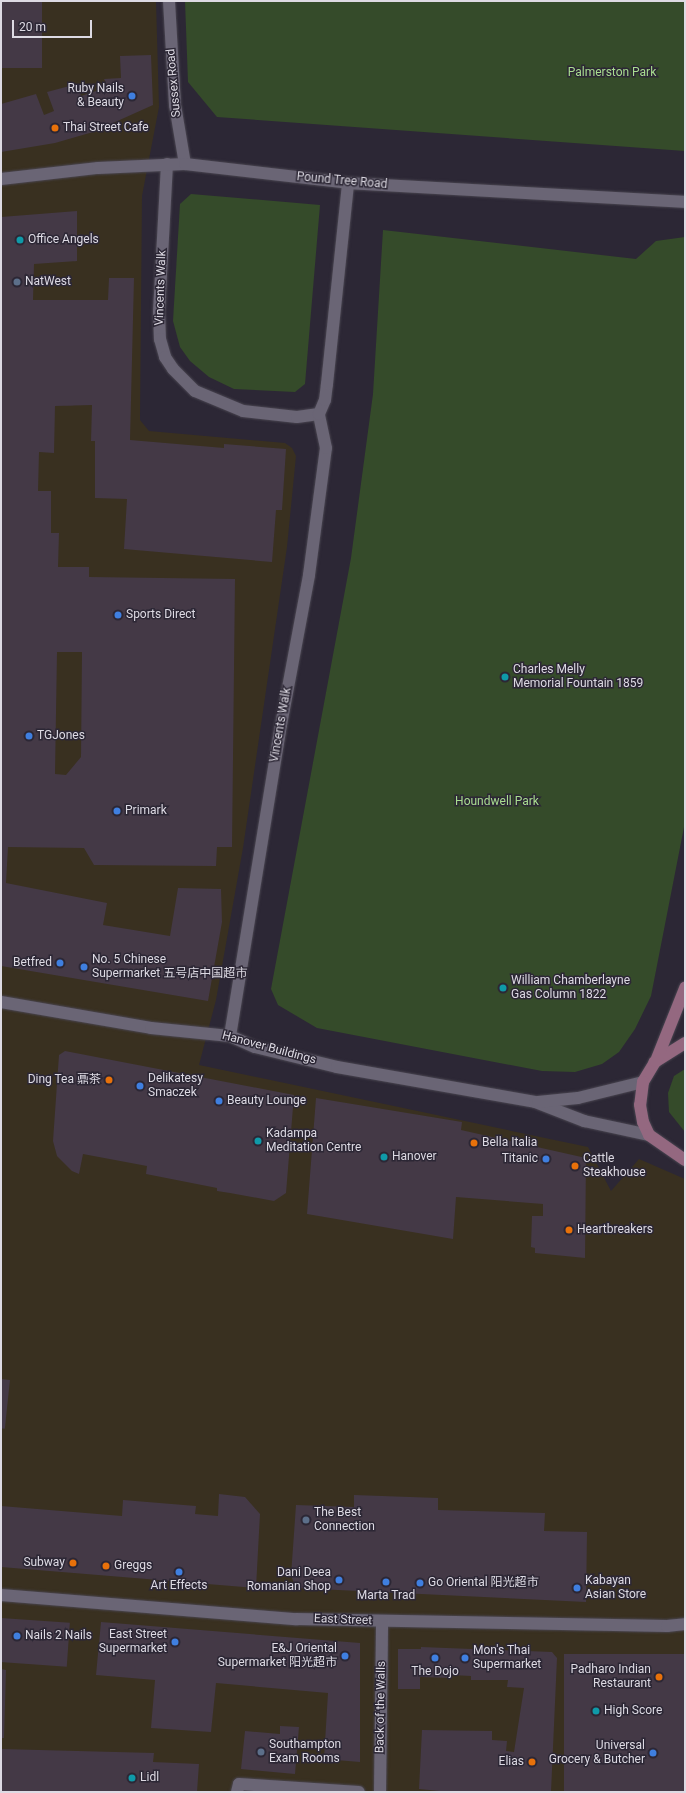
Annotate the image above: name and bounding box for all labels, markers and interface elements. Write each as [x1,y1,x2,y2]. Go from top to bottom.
scale bar [14,12,94,38]
text: 20 m [19,20,46,34]
street label: Sussex Road [164,48,184,118]
park label: Palmerston Park [568,66,656,80]
place label: Ruby Nails & Beauty [68,82,124,110]
marker: Ruby Nails & Beauty [127,91,137,101]
place label: Thai Street Cafe [63,121,149,135]
marker: Thai Street Cafe [50,123,60,133]
street label: Pound Tree Road [296,170,388,192]
place label: Office Angels [28,233,99,247]
marker: Office Angels [15,235,25,245]
street label: Vincents Walk [152,250,170,326]
place label: NatWest [25,275,71,289]
marker: NatWest [12,277,22,287]
place label: Sports Direct [126,608,195,622]
marker: Sports Direct [113,610,123,620]
place label: Charles Melly Memorial Fountain 1859 [513,663,643,691]
marker: Charles Melly Memorial Fountain 1859 [500,672,510,682]
street label: Vincents Walk [267,687,295,763]
place label: TGJones [37,729,85,743]
marker: TGJones [24,731,34,741]
park label: Houndwell Park [455,795,539,809]
place label: Primark [125,804,167,818]
marker: Primark [112,806,122,816]
place label: No. 5 Chinese Supermarket 五号店中国超市 [92,953,247,981]
place label: Betfred [13,956,52,970]
marker: Betfred [55,958,65,968]
marker: No. 5 Chinese Supermarket 五号店中国超市 [79,962,89,972]
place label: William Chamberlayne Gas Column 1822 [511,974,630,1002]
marker: William Chamberlayne Gas Column 1822 [498,983,508,993]
street label: Hanover Buildings [220,1029,318,1067]
place label: Delikatesy Smaczek [148,1072,203,1100]
place label: Ding Tea 薡茶 [27,1073,101,1087]
marker: Ding Tea 薡茶 [104,1075,114,1085]
marker: Delikatesy Smaczek [135,1081,145,1091]
place label: Beauty Lounge [227,1094,306,1108]
marker: Beauty Lounge [214,1096,224,1106]
place label: Kadampa Meditation Centre [266,1127,361,1155]
marker: Kadampa Meditation Centre [253,1136,263,1146]
place label: Bella Italia [482,1136,537,1150]
marker: Bella Italia [469,1138,479,1148]
place label: Hanover [392,1150,437,1164]
marker: Hanover [379,1152,389,1162]
place label: Titanic [502,1152,538,1166]
place label: Cattle Steakhouse [583,1152,646,1180]
marker: Titanic [541,1154,551,1164]
marker: Cattle Steakhouse [570,1161,580,1171]
place label: Heartbreakers [577,1223,653,1237]
marker: Heartbreakers [564,1225,574,1235]
place label: The Best Connection [314,1506,375,1534]
marker: The Best Connection [301,1515,311,1525]
place label: Subway [23,1556,65,1570]
marker: Subway [68,1558,78,1568]
place label: Greggs [114,1559,152,1573]
marker: Greggs [101,1561,111,1571]
place label: Dani Deea Romanian Shop [247,1566,331,1594]
marker: Art Effects [174,1567,184,1577]
place label: Kabayan Asian Store [585,1574,646,1602]
marker: Dani Deea Romanian Shop [334,1575,344,1585]
place label: Go Oriental 阳光超市 [428,1576,539,1590]
marker: Marta Trad [381,1577,391,1587]
marker: Go Oriental 阳光超市 [415,1578,425,1588]
place label: Art Effects [151,1579,207,1593]
marker: Kabayan Asian Store [572,1583,582,1593]
place label: Marta Trad [357,1589,415,1603]
street label: East Street [314,1612,372,1628]
place label: East Street Supermarket [99,1628,167,1656]
place label: Nails 2 Nails [25,1629,92,1643]
marker: Nails 2 Nails [12,1631,22,1641]
marker: East Street Supermarket [170,1637,180,1647]
place label: E&J Oriental Supermarket 阳光超市 [218,1642,337,1670]
place label: Mon's Thai Supermarket [473,1644,541,1672]
marker: E&J Oriental Supermarket 阳光超市 [340,1651,350,1661]
marker: The Dojo [430,1653,440,1663]
marker: Mon's Thai Supermarket [460,1653,470,1663]
street label: Back of the Walls [373,1661,389,1753]
place label: Padharo Indian Restaurant [571,1663,651,1691]
place label: The Dojo [411,1665,459,1679]
marker: Padharo Indian Restaurant [654,1672,664,1682]
place label: High Score [604,1704,662,1718]
marker: High Score [591,1706,601,1716]
place label: Southampton Exam Rooms [269,1738,341,1766]
place label: Universal Grocery & Butcher [549,1739,645,1767]
marker: Southampton Exam Rooms [256,1747,266,1757]
marker: Universal Grocery & Butcher [648,1748,658,1758]
place label: Elias [499,1755,524,1769]
marker: Elias [527,1757,537,1767]
place label: Lidl [140,1771,159,1785]
marker: Lidl [127,1773,137,1783]

